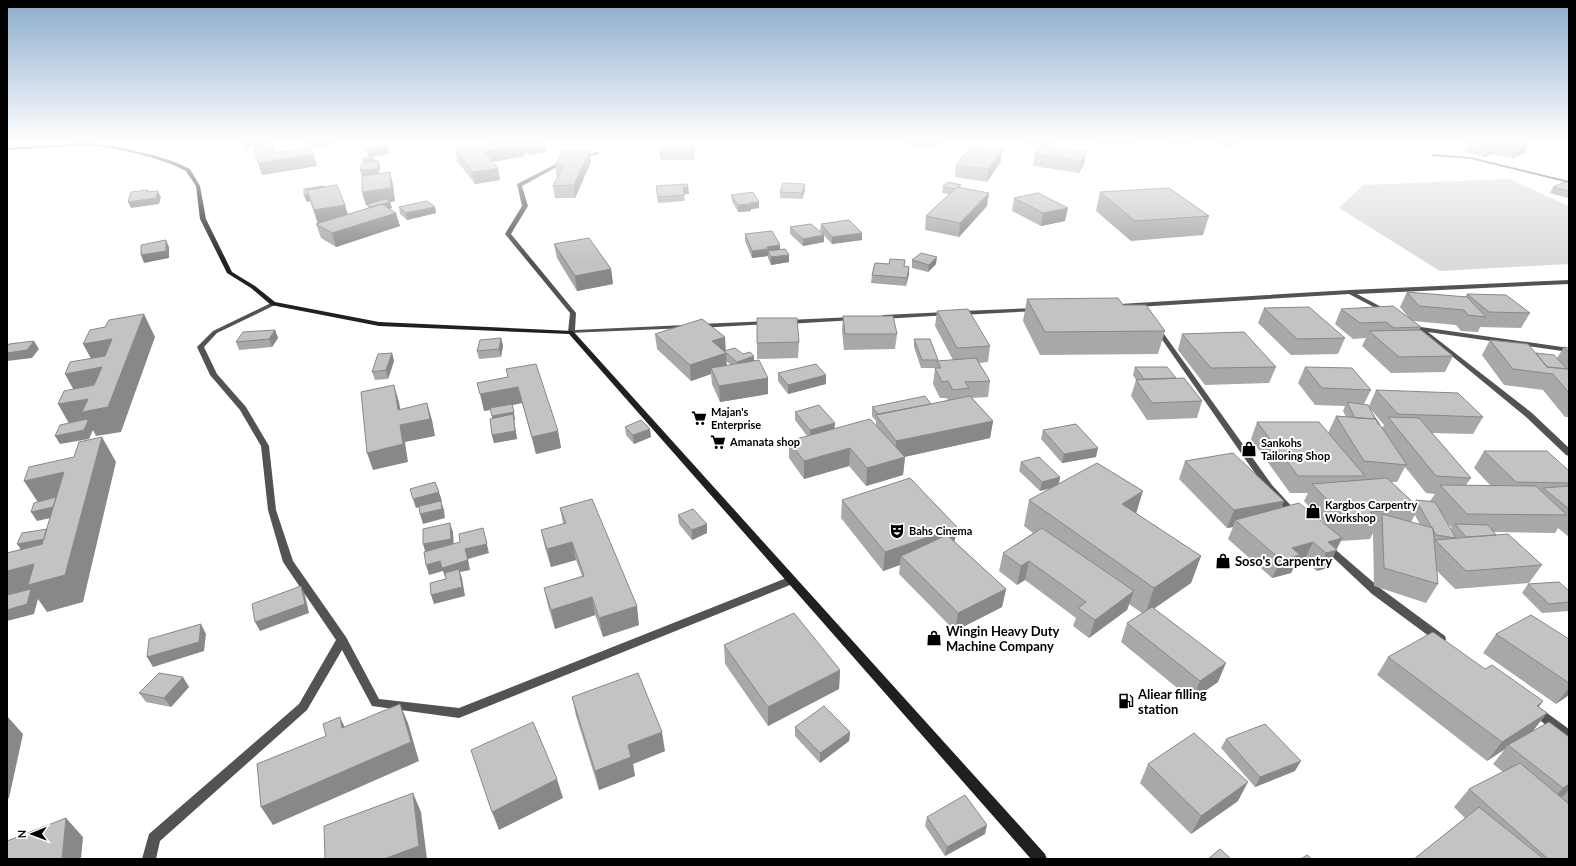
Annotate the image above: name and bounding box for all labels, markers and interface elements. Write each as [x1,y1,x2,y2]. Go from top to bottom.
place label: Majan's Enterprise [711,405,761,431]
supermarket icon: Majan's Enterprise [690,409,708,427]
supermarket icon: Amanata shop [709,433,727,451]
place label: Amanata shop [729,435,800,448]
place label: Sankohs Tailoring Shop [1261,436,1330,462]
shop icon: Sankohs Tailoring Shop [1240,440,1258,458]
place label: Kargbos Carpentry Workshop [1325,498,1417,524]
shop icon: Kargbos Carpentry Workshop [1304,502,1322,520]
theatre icon: Bahs Cinema [888,522,906,540]
place label: Bahs Cinema [909,524,972,537]
shop icon: Soso's Carpentry [1214,552,1232,570]
place label: Soso's Carpentry [1235,553,1332,569]
place label: Wingin Heavy Duty Machine Company [946,623,1060,654]
shop icon: Wingin Heavy Duty Machine Company [925,629,943,647]
place label: Aliear filling station [1137,686,1207,717]
fuel station icon: Aliear filling station [1117,692,1135,710]
north arrow [12,814,52,854]
text: N [15,830,28,839]

